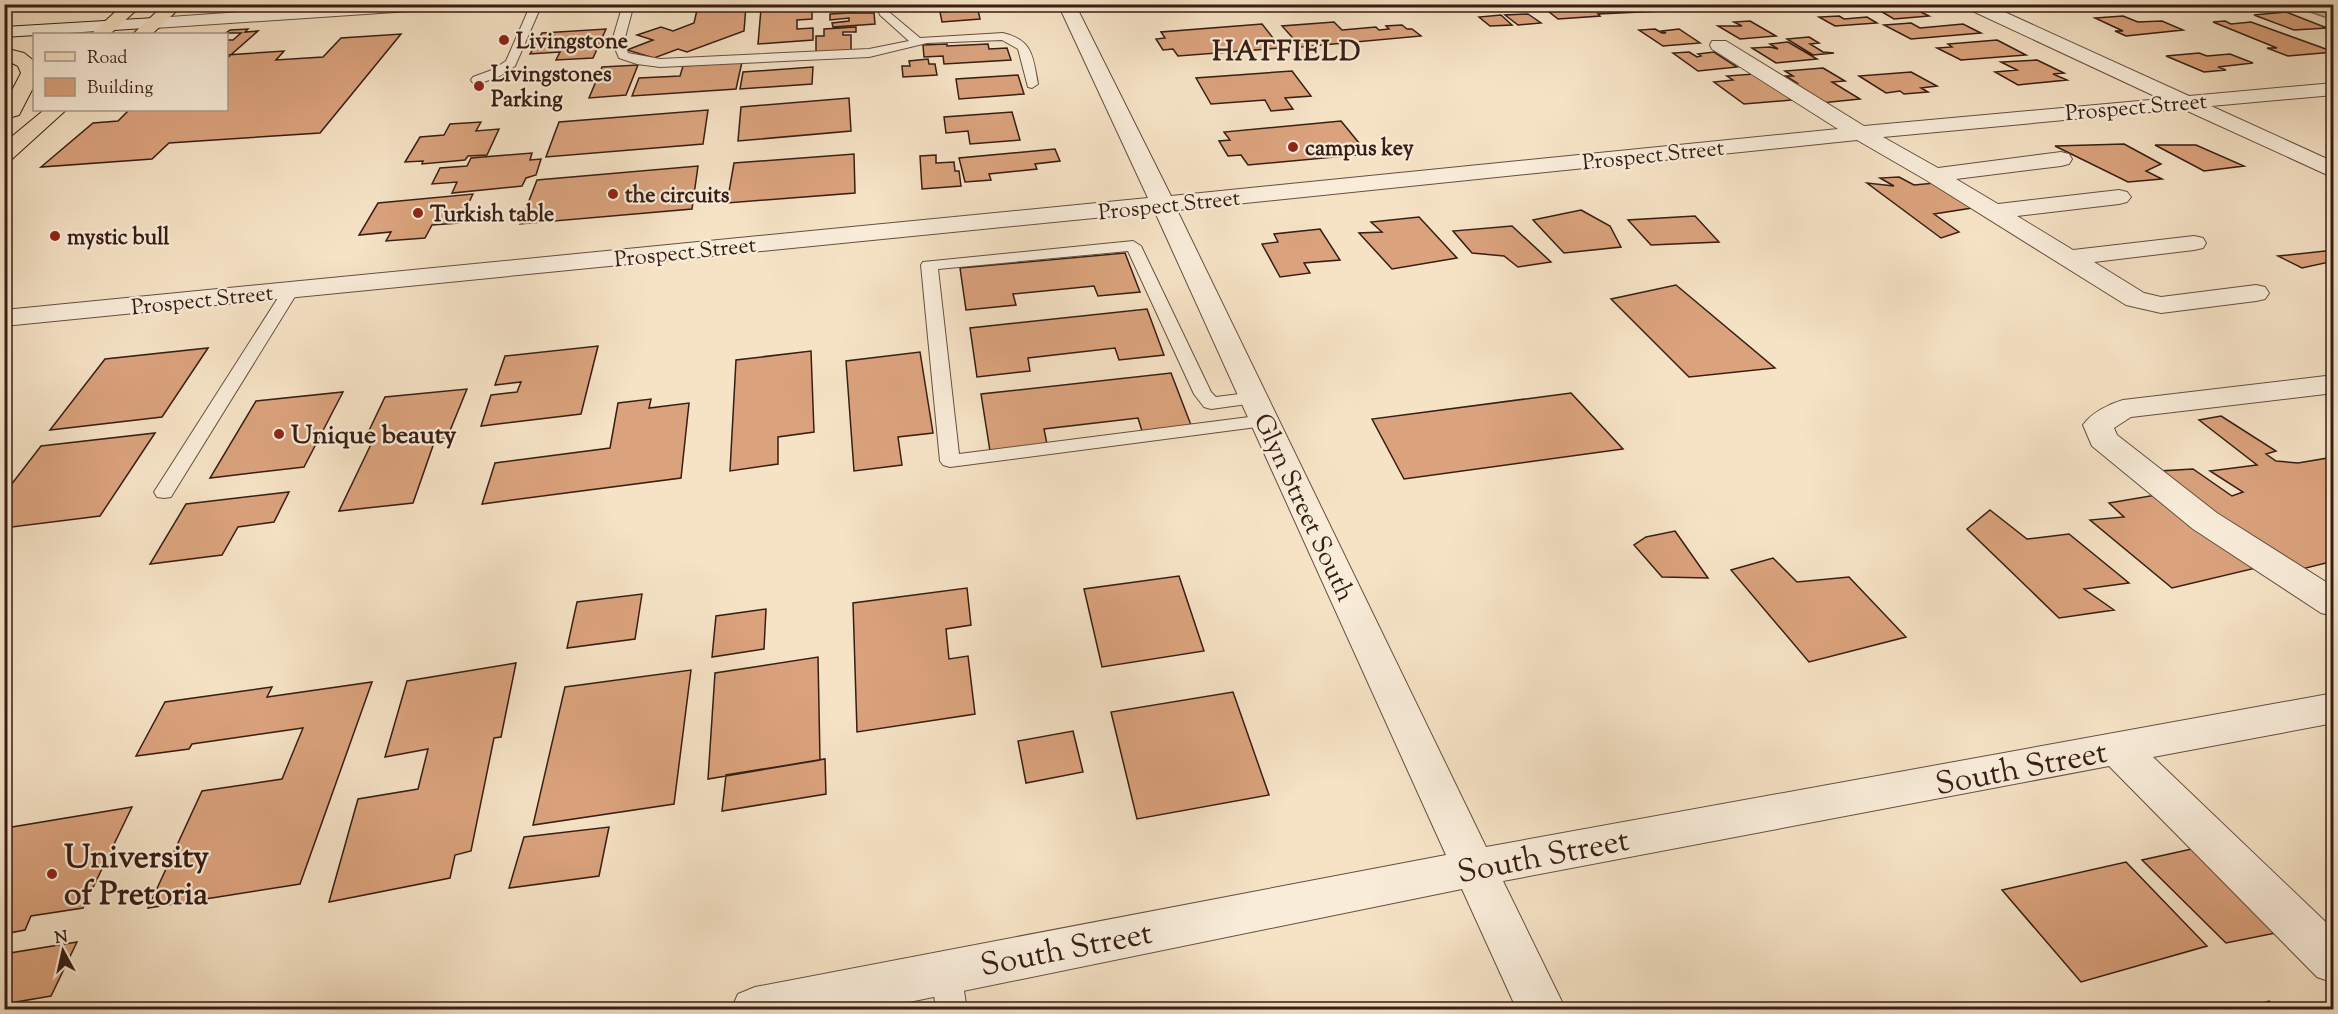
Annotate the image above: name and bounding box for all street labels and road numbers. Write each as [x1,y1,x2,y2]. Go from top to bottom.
street label: Prospect Street [2064,87,2209,131]
street label: Prospect Street [1581,134,1726,180]
street label: Prospect Street [1097,184,1242,230]
street label: Prospect Street [613,231,758,277]
street label: Prospect Street [130,279,275,325]
street label: Glyn Street South [1243,408,1363,608]
street label: South Street [1932,731,2111,809]
street label: South Street [1454,819,1633,897]
street label: South Street [977,912,1156,990]

